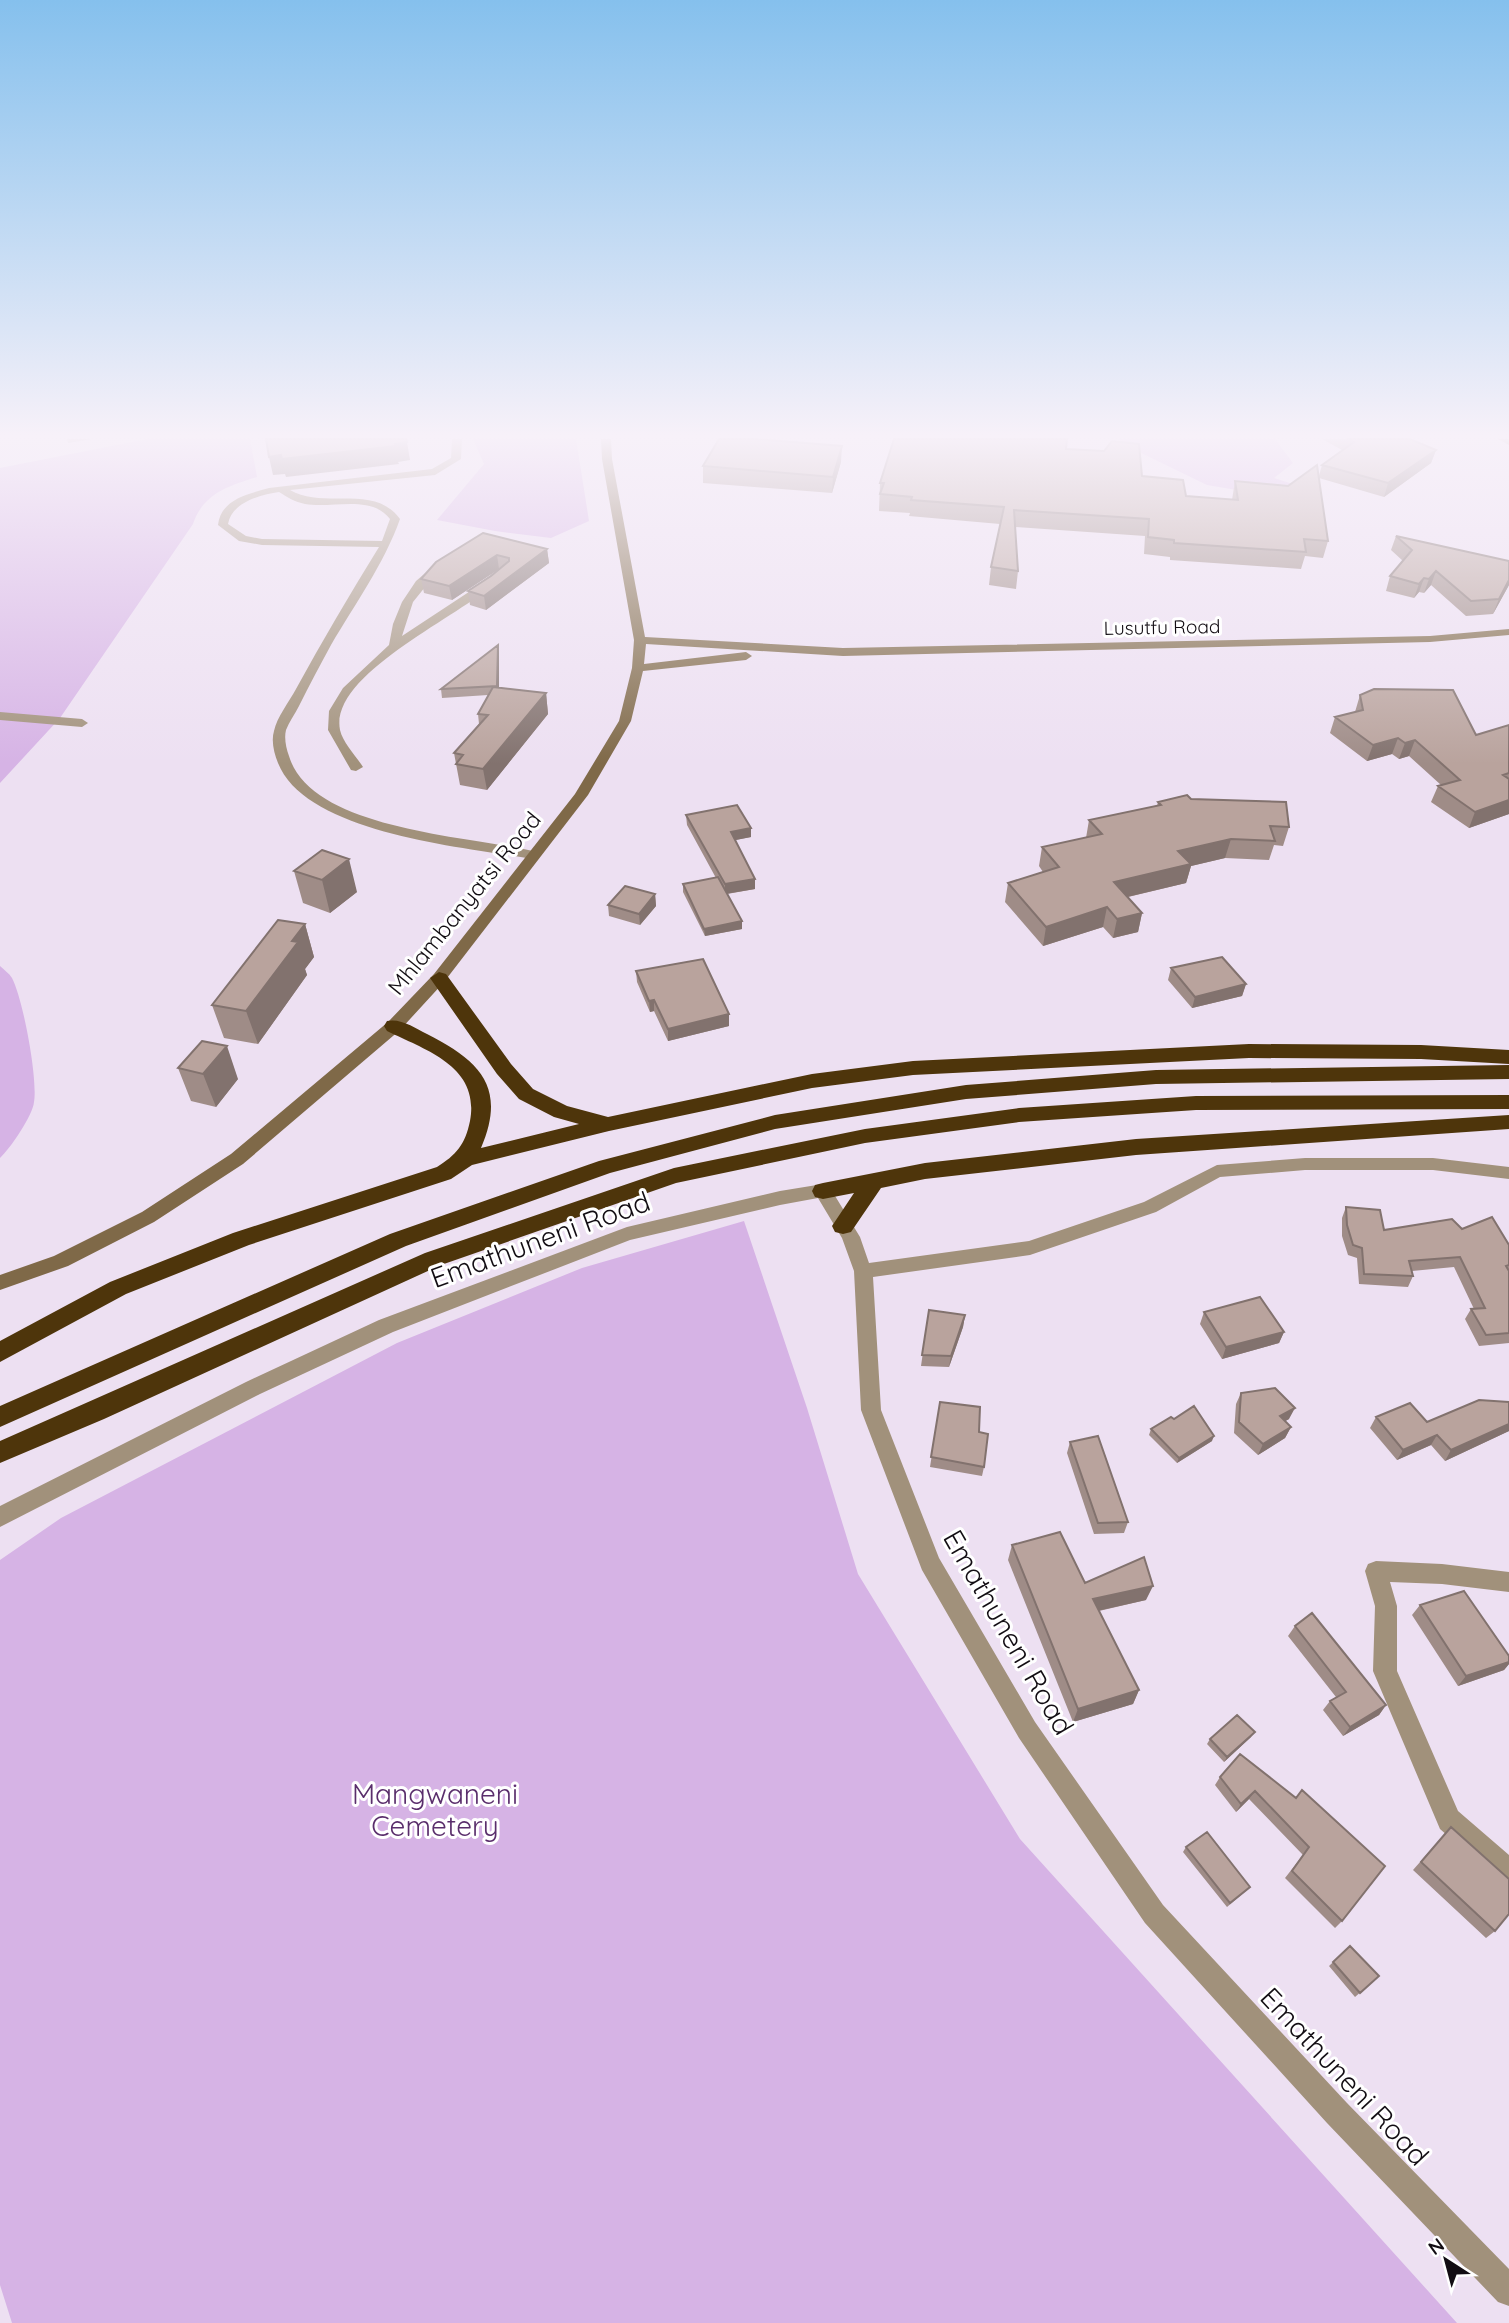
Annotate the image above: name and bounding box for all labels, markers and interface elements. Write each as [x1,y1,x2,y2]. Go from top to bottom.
street label: Lusutfu Road [1104,614,1220,640]
street label: Mhlambanyatsi Road [381,805,547,1001]
street label: Emathuneni Road [425,1183,655,1295]
street label: Emathuneni Road [936,1523,1082,1741]
park label: Mangwaneni Cemetery [352,1776,518,1843]
street label: Emathuneni Road [1253,1980,1437,2172]
north arrow [1411,2225,1481,2295]
text: N [1423,2232,1449,2260]

